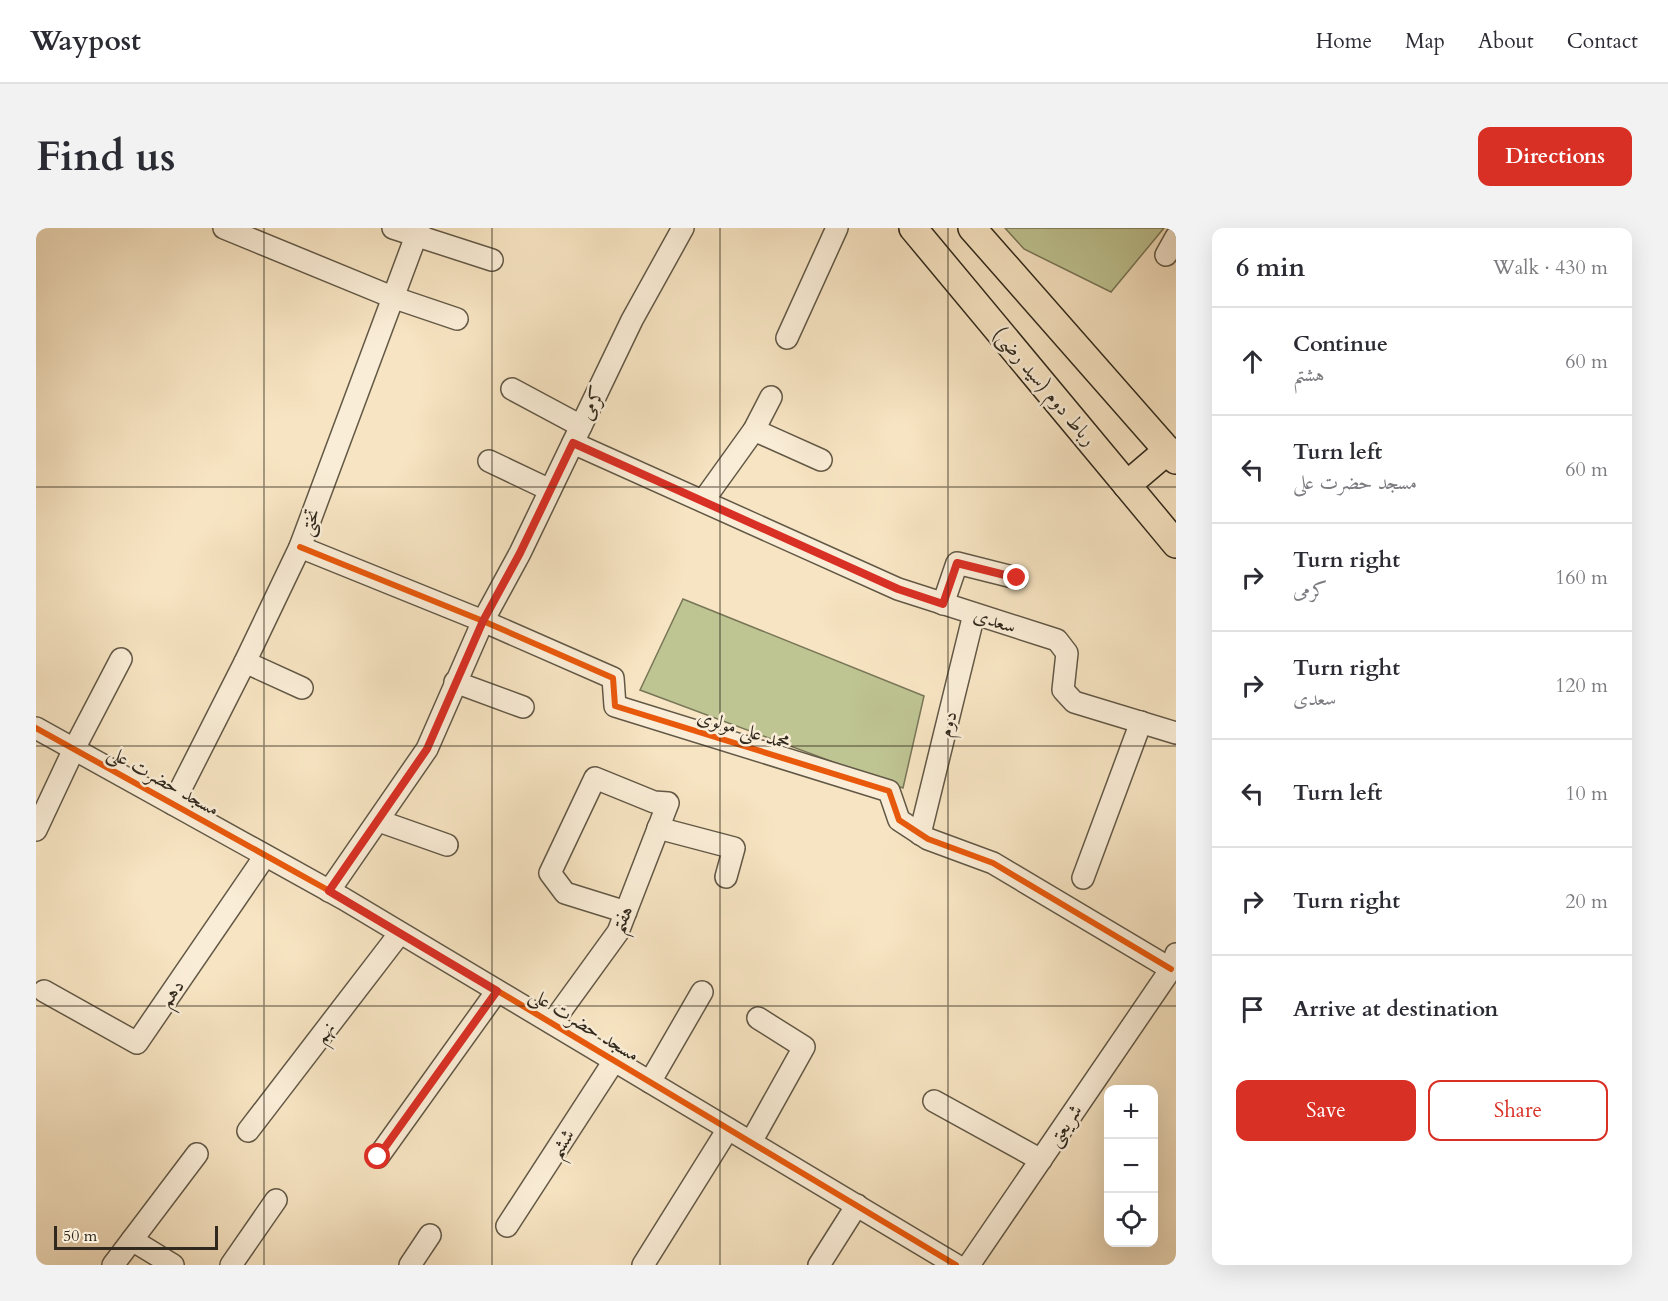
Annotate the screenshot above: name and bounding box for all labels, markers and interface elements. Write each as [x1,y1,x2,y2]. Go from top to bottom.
text: Waypost [30,22,141,60]
text: Home [1316,27,1372,56]
text: Map [1405,27,1445,56]
text: About [1478,27,1534,56]
text: Contact [1567,27,1638,56]
button: Directions [1478,127,1632,186]
text: Find us [36,128,176,185]
text: 6 min [1236,250,1305,285]
text: Walk · 430 m [1493,254,1608,281]
street label: رباط دوم (سید رضی) [984,321,1102,454]
text: Continue [1293,329,1388,359]
icon: ahead [1236,345,1269,378]
text: 60 m [1565,348,1608,375]
text: هشتم [1293,361,1325,388]
street label: کرمی [573,382,612,424]
text: Turn left [1293,437,1382,467]
icon: left [1236,453,1269,486]
text: 60 m [1565,456,1608,483]
text: مسجد حضرت علی [1293,469,1417,496]
street label: تختی [292,505,328,540]
text: Turn right [1293,545,1400,575]
icon: right [1236,561,1269,594]
route end [1003,564,1029,590]
text: 160 m [1555,564,1608,591]
text: کرمی [1293,577,1327,604]
street label: سعدی [970,601,1020,640]
text: Turn right [1293,653,1400,683]
icon: right [1236,669,1269,702]
text: 120 m [1555,672,1608,699]
text: سعدی [1293,685,1336,712]
street label: محمد علی مولوی [694,703,794,757]
street label: دوم [931,708,968,741]
street label: مسجد حضرت علی [103,739,225,823]
icon: left [1236,777,1269,810]
text: Turn left [1293,778,1382,808]
text: 10 m [1565,780,1608,807]
icon: right [1236,885,1269,918]
text: Turn right [1293,886,1400,916]
text: 20 m [1565,888,1608,915]
street label: هفتم [603,901,645,940]
street label: دهم [152,974,195,1016]
street label: مسجد حضرت علی [524,981,645,1069]
icon: arrive [1236,993,1269,1026]
text: Arrive at destination [1293,994,1498,1024]
street label: نهم [307,1016,345,1052]
button: Save [1236,1080,1416,1141]
button: Share [1428,1080,1608,1141]
map controls [1104,1085,1158,1247]
button: + [1104,1085,1158,1139]
street label: شریعتی [1040,1099,1089,1152]
street label: ششم [542,1123,586,1167]
button: − [1104,1139,1158,1193]
route start [364,1143,390,1169]
button: locate [1104,1193,1158,1247]
scale bar [54,1223,218,1250]
text: 50 m [63,1225,97,1247]

